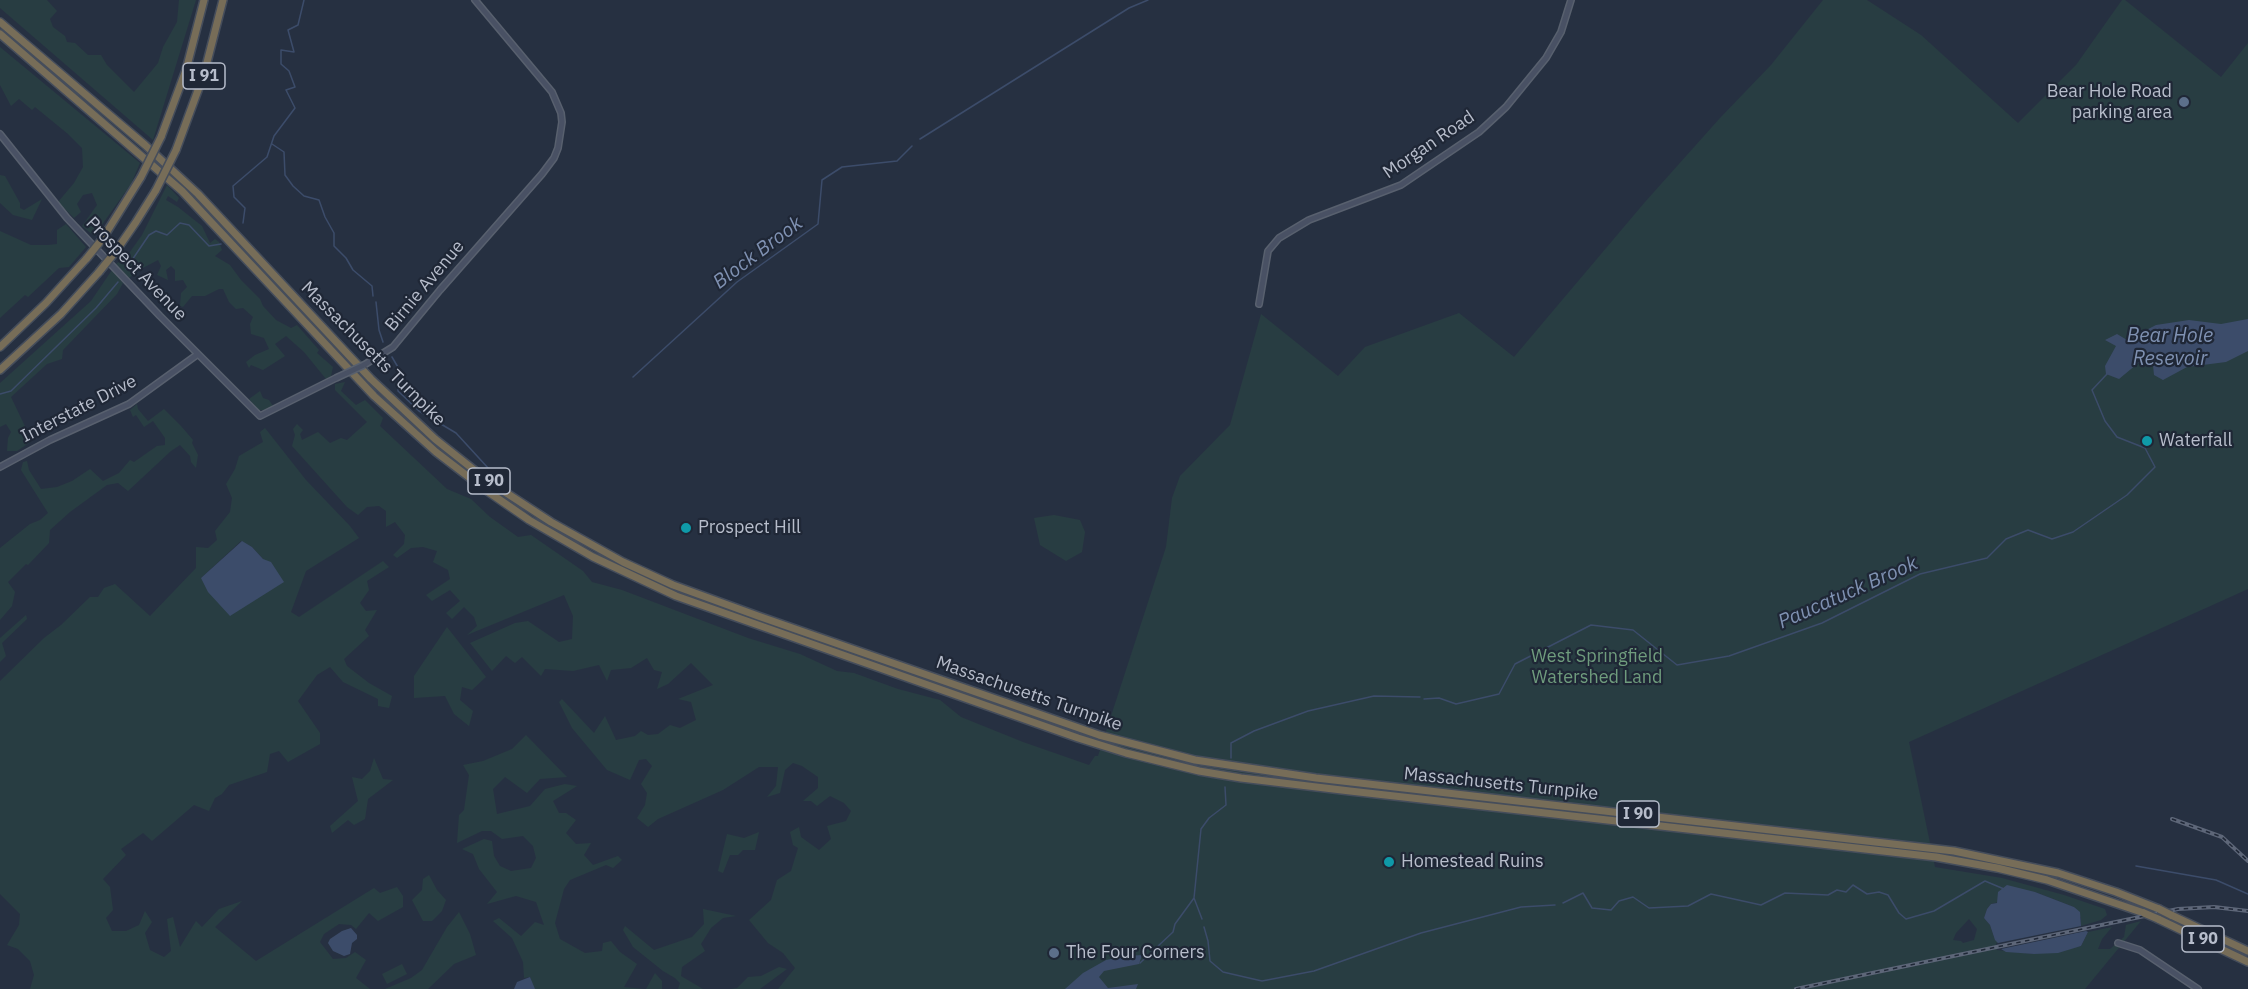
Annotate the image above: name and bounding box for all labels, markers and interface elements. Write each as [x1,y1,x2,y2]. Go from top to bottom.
road number: I 91 [183,63,225,89]
place label: Bear Hole Road parking area [2047,81,2172,124]
marker: Bear Hole Road parking area [2177,95,2191,109]
street label: Morgan Road [1379,106,1479,184]
water label: Block Brook [709,212,807,294]
street label: Prospect Avenue [81,213,191,325]
street label: Birnie Avenue [381,236,469,336]
street label: Massachusetts Turnpike [296,277,450,431]
water label: Bear Hole Resevoir [2127,324,2213,371]
street label: Interstate Drive [18,371,140,447]
place label: Waterfall [2159,430,2232,452]
marker: Waterfall [2140,434,2154,448]
road number: I 90 [468,468,510,494]
place label: Prospect Hill [698,517,801,539]
marker: Prospect Hill [679,521,693,535]
water label: Paucatuck Brook [1774,551,1922,635]
park label: West Springfield Watershed Land [1531,646,1663,688]
street label: Massachusetts Turnpike [933,652,1125,736]
street label: Massachusetts Turnpike [1403,763,1599,805]
road number: I 90 [1617,801,1659,827]
place label: Homestead Ruins [1401,851,1544,873]
marker: Homestead Ruins [1382,855,1396,869]
road number: I 90 [2182,926,2224,952]
place label: The Four Corners [1066,942,1205,964]
marker: The Four Corners [1047,946,1061,960]

